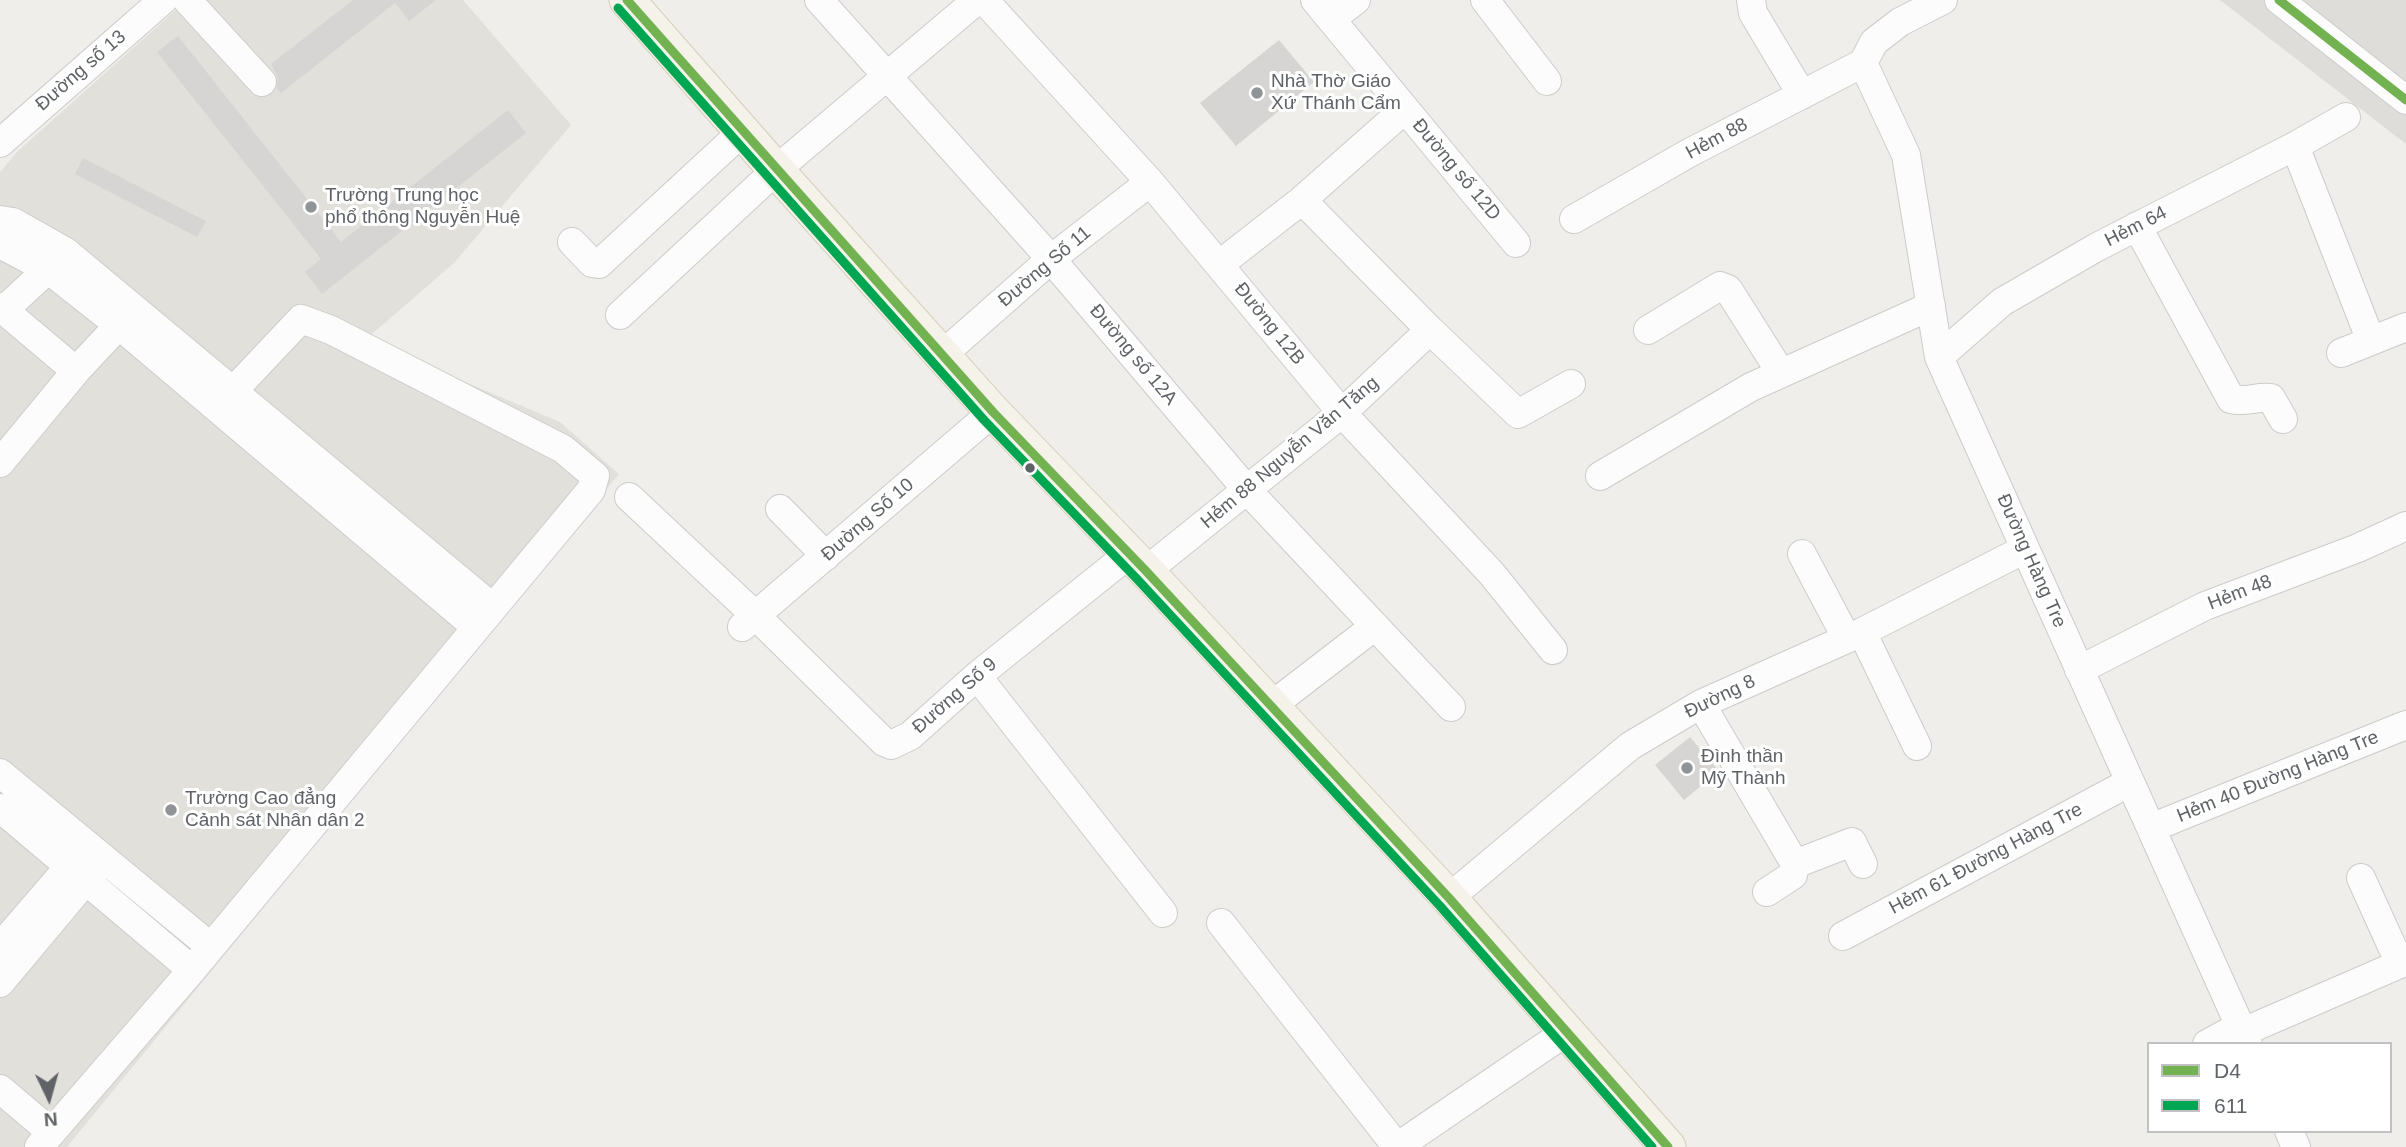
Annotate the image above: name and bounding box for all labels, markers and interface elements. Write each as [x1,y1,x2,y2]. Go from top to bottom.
street label: Đường số 13 [31,26,131,116]
place label: Nhà Thờ Giáo Xứ Thánh Cẩm [1271,71,1401,115]
marker: Nhà Thờ Giáo Xứ Thánh Cẩm [1249,85,1265,101]
street label: Hẻm 88 [1682,113,1752,165]
street label: Đường số 12D [1407,115,1505,225]
place label: Trường Trung học phổ thông Nguyễn Huệ [325,185,520,229]
marker: Trường Trung học phổ thông Nguyễn Huệ [303,199,319,215]
street label: Hẻm 64 [2101,202,2171,252]
street label: Đường Số 11 [994,222,1096,312]
street label: Đường 12B [1229,278,1309,370]
street label: Đường số 12A [1084,300,1182,410]
street label: Hẻm 88 Nguyễn Văn Tăng [1197,372,1383,534]
unlabelled marker [1023,461,1037,475]
street label: Đường Số 10 [817,474,919,566]
street label: Đường Hàng Tre [1991,491,2071,631]
street label: Hẻm 48 [2205,570,2275,616]
street label: Đường Số 9 [908,653,1002,739]
street label: Đường 8 [1681,670,1759,724]
street label: Hẻm 40 Đường Hàng Tre [2174,726,2382,828]
place label: Đình thần Mỹ Thành [1701,746,1785,790]
marker: Đình thần Mỹ Thành [1679,760,1695,776]
place label: Trường Cao đẳng Cảnh sát Nhân dân 2 [185,788,365,832]
street label: Hẻm 61 Đường Hàng Tre [1885,798,2087,920]
marker: Trường Cao đẳng Cảnh sát Nhân dân 2 [163,802,179,818]
legend [2147,1042,2392,1133]
text: D4 [2214,1059,2241,1082]
north arrow [14,1063,84,1133]
text: 611 [2214,1094,2247,1117]
text: N [43,1108,59,1130]

